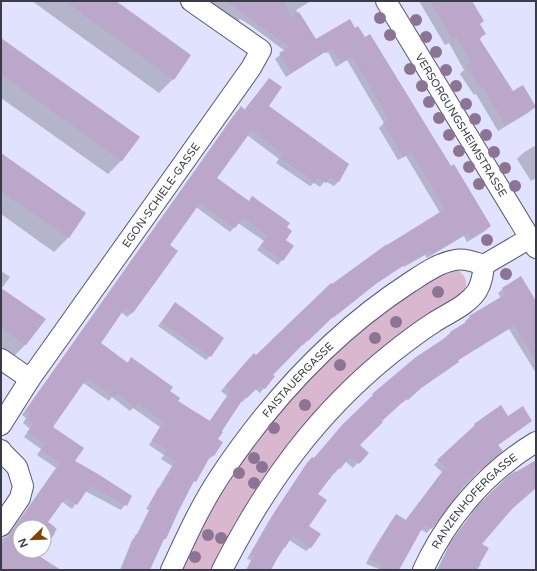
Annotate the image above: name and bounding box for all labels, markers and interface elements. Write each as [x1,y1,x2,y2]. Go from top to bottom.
street label: VERSORGUNGSHEIMSTRASSE [412,51,509,199]
street label: EGON-SCHIELE-GASSE [120,141,203,250]
street label: FAISTAUERGASSE [260,340,336,420]
street label: RANZENHOFERGASSE [429,451,520,551]
north arrow [12,519,52,559]
text: N [16,536,31,549]

